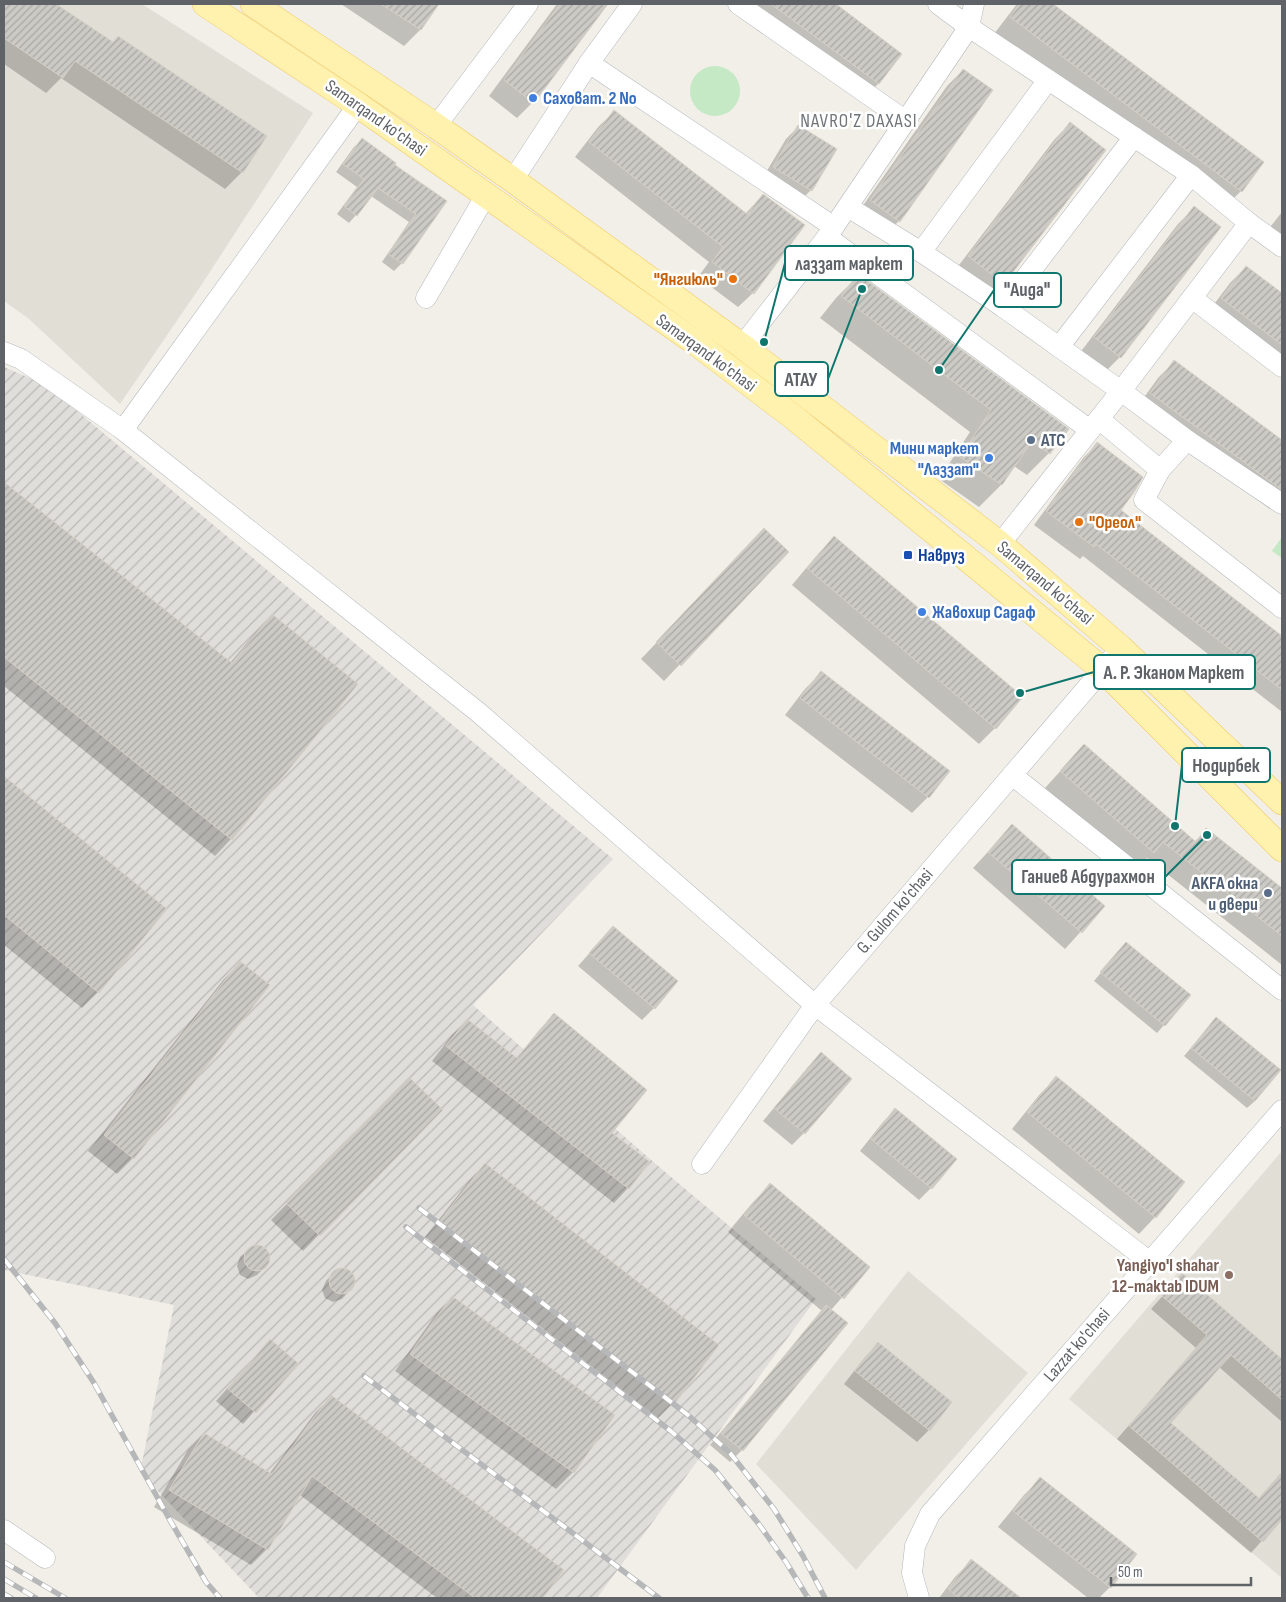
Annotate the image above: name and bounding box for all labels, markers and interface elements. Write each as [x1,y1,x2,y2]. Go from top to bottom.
street label: Samarqand ko'chasi [321,75,431,161]
place label: Саховат. 2 No [543,88,637,109]
marker: Саховат. 2 No [527,92,539,104]
district label: NAVRO'Z DAXASI [800,110,918,133]
callout: лаззат маркет [785,246,913,280]
text: лаззат маркет [795,253,903,276]
place label: "Янгиюль" [654,269,723,290]
marker: "Янгиюль" [727,273,739,285]
callout: "Аида" [994,273,1061,307]
text: "Аида" [1004,279,1050,302]
street label: Samarqand ko'chasi [652,310,760,396]
callout: АТАУ [775,362,828,396]
text: АТАУ [784,369,817,392]
place label: АТС [1040,430,1066,451]
marker: АТС [1025,434,1037,446]
place label: Мини маркет "Лаззат" [890,438,979,480]
marker: Мини маркет "Лаззат" [983,452,995,464]
place label: "Ореол" [1089,512,1141,533]
marker: "Ореол" [1073,516,1085,528]
street label: Samarqand ko'chasi [993,537,1097,629]
place label: Навруз [918,545,965,566]
marker: Навруз [902,549,914,561]
place label: Жавохир Садаф [932,602,1036,623]
marker: Жавохир Садаф [916,606,928,618]
callout: А. Р. Эканом Маркет [1094,655,1255,689]
text: А. Р. Эканом Маркет [1103,662,1244,685]
callout: Нодирбек [1182,748,1270,782]
text: Нодирбек [1192,755,1260,778]
callout: Ганиев Абдурахмон [1012,860,1165,894]
street label: G. Gulom ko'chasi [852,864,938,958]
text: Ганиев Абдурахмон [1021,866,1155,889]
place label: AKFA окна и двери [1191,873,1258,915]
marker: AKFA окна и двери [1262,887,1274,899]
place label: Yangiyo'l shahar 12-maktab IDUM [1112,1255,1219,1297]
marker: Yangiyo'l shahar 12-maktab IDUM [1223,1269,1235,1281]
street label: Lazzat ko'chasi [1039,1304,1115,1386]
scale bar [1111,1554,1251,1586]
text: 50 m [1118,1563,1143,1582]

